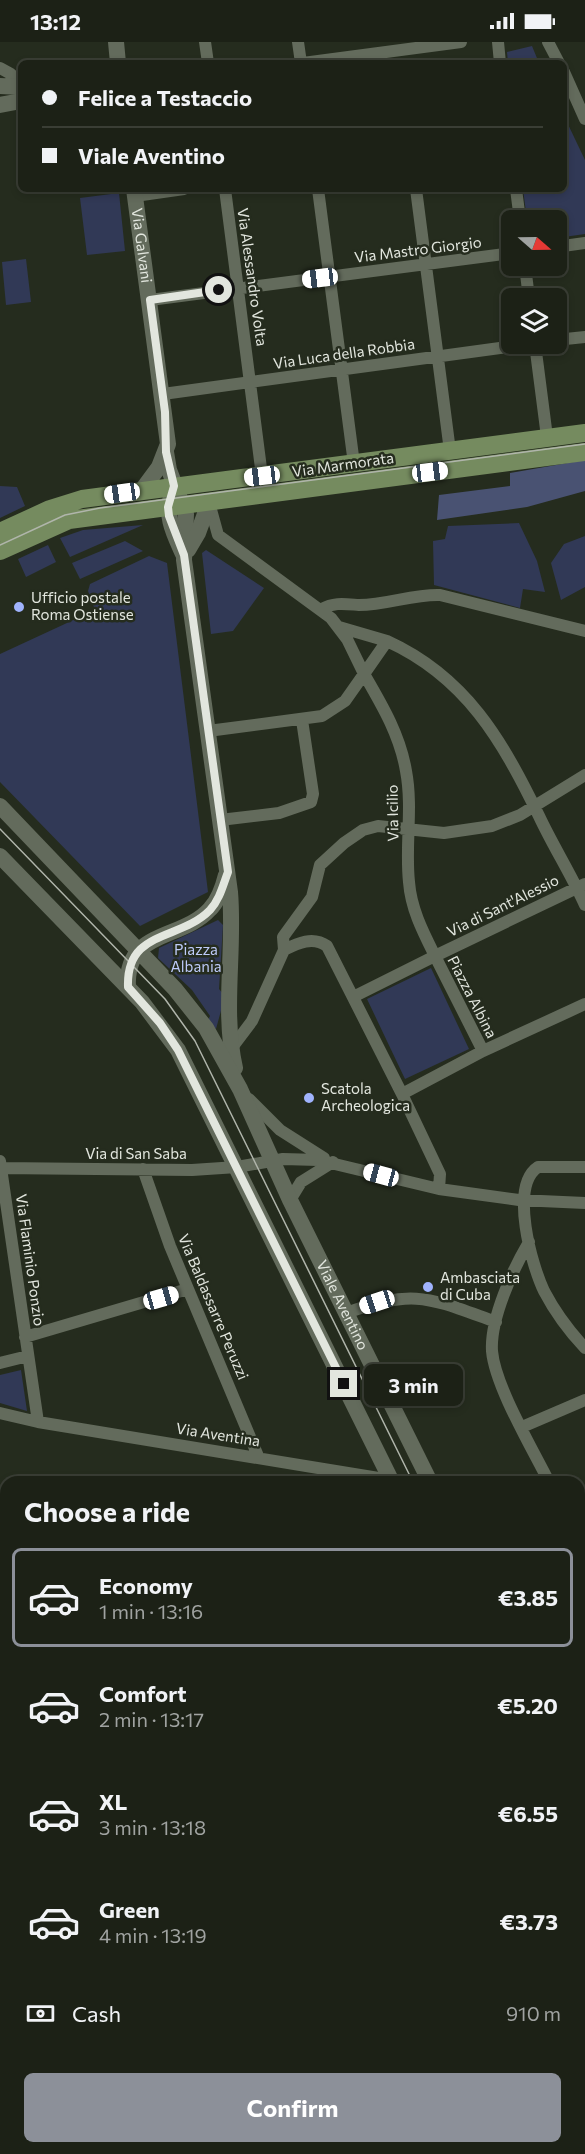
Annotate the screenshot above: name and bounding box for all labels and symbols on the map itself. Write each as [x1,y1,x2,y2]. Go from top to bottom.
street label: Via Galvani [129,207,156,284]
street label: Via Alessandro Volta [234,207,272,347]
north arrow [501,210,567,276]
street label: Via Mastro Giorgio [353,232,483,266]
car [301,267,339,289]
route start [205,276,232,303]
street label: Via Luca della Robbia [272,334,416,372]
street label: Via Marmorata [291,448,395,480]
car [411,461,449,483]
car [243,465,281,487]
car [103,482,141,504]
place label: Ufficio postale Roma Ostiense [31,588,134,623]
marker: Ufficio postale Roma Ostiense [12,600,26,614]
street label: Via Icilio [383,784,401,842]
street label: Via di Sant'Alessio [444,870,562,940]
park label: Piazza Albania [170,940,222,975]
street label: Piazza Albina [444,952,501,1041]
place label: Scatola Archeologica [321,1079,410,1114]
marker: Scatola Archeologica [302,1091,316,1105]
street label: Via di San Saba [85,1144,187,1162]
car [361,1162,401,1188]
street label: Via Flaminio Ponzio [13,1193,49,1327]
street label: Via Baldassarre Peruzzi [175,1231,253,1382]
street label: Viale Aventino [313,1257,373,1353]
place label: Ambasciata di Cuba [440,1268,520,1303]
marker: Ambasciata di Cuba [421,1280,435,1294]
car [141,1284,181,1312]
car [357,1288,397,1316]
callout: 3 min [365,1363,464,1405]
route end [330,1370,357,1397]
street label: Via Aventina [175,1418,262,1450]

